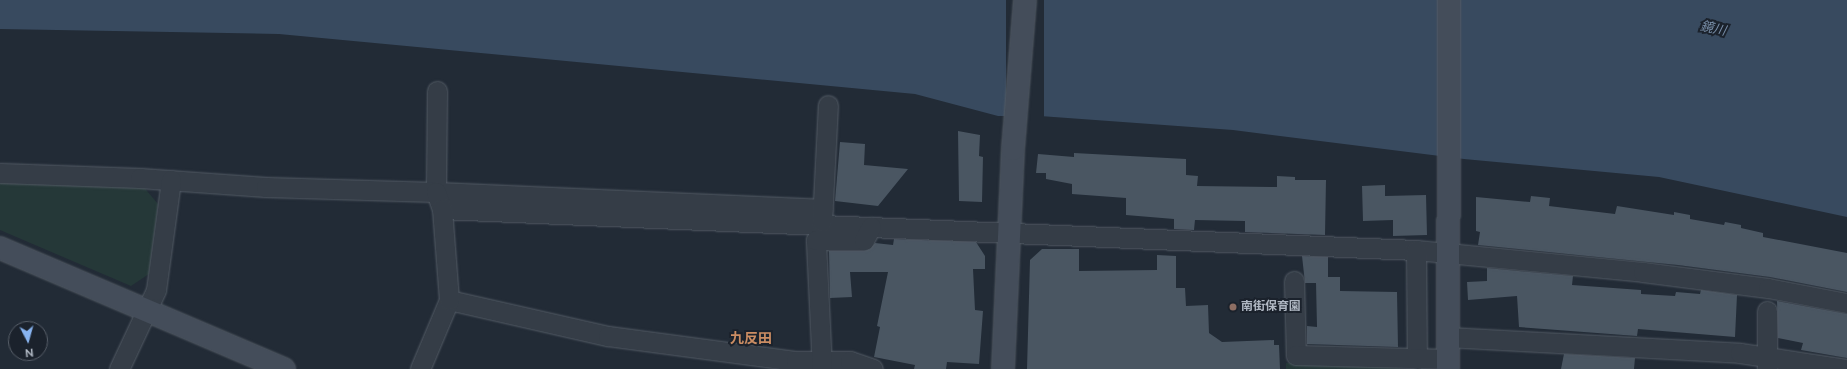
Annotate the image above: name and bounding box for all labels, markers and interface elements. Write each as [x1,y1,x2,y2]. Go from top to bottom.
water label: 鏡川 [1699,19,1727,39]
place label: 南街保育園 [1241,300,1301,314]
marker: 南街保育園 [1228,302,1238,312]
north arrow [8,321,48,361]
district label: 九反田 [730,330,772,346]
text: N [24,346,34,359]

